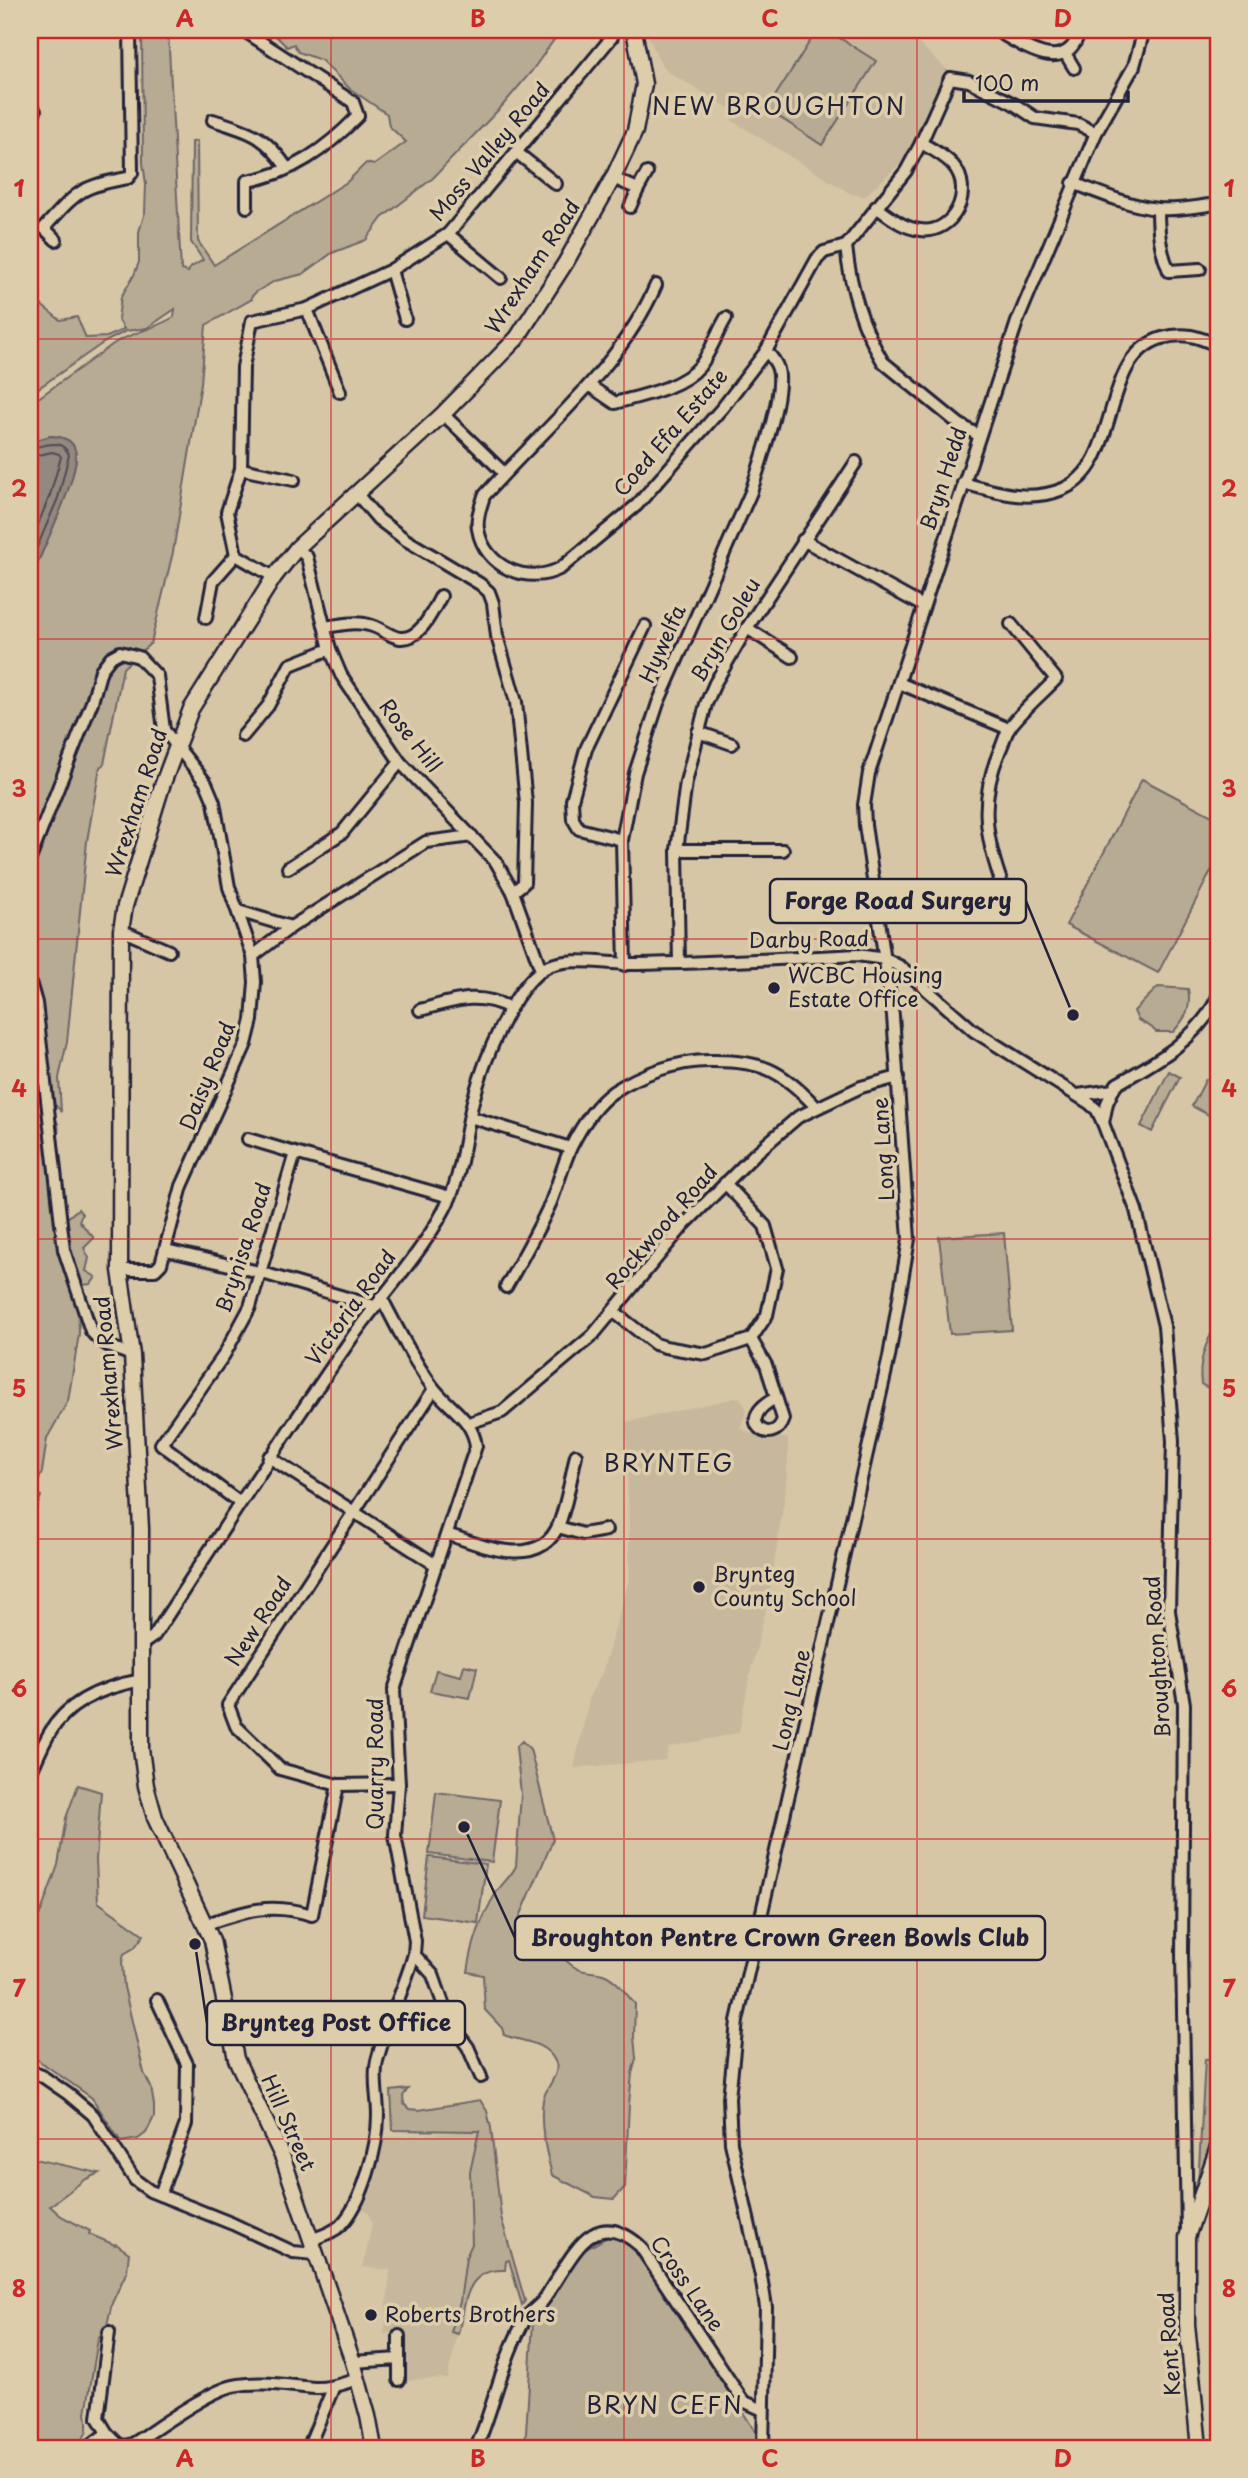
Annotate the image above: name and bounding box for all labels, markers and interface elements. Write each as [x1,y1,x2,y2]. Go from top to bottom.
text: A [176,0,194,35]
text: B [470,0,486,35]
text: C [761,0,779,35]
text: D [1054,0,1072,35]
scale bar [964,60,1129,104]
text: 100 m [975,66,1039,98]
street label: Moss Valley Road [421,74,556,227]
district label: NEW BROUGHTON [652,87,906,123]
text: 1 [14,170,25,205]
text: 1 [1224,170,1235,205]
street label: Wrexham Road [476,192,587,339]
street label: Coed Efa Estate [605,360,734,503]
street label: Bryn Hedd [910,422,974,534]
text: 2 [11,470,27,505]
text: 2 [1221,470,1237,505]
street label: Bryn Goleu [681,571,767,687]
street label: Hywelfa [630,599,693,688]
street label: Rose Hill [372,691,451,779]
street label: Wrexham Road [96,724,174,881]
text: 3 [11,770,27,805]
text: 3 [1221,770,1237,805]
callout: Forge Road Surgery [770,879,1026,923]
text: Forge Road Surgery [784,882,1012,917]
street label: Darby Road [749,921,869,955]
place label: WCBC Housing Estate Office [788,958,943,1014]
marker: WCBC Housing Estate Office [766,980,782,996]
street label: Daisy Road [170,1016,242,1134]
text: 4 [11,1070,27,1105]
text: 4 [1221,1070,1237,1105]
street label: Long Lane [862,1096,902,1202]
street label: Rockwood Road [597,1156,724,1296]
street label: Brynisa Road [206,1178,278,1317]
street label: Victoria Road [296,1242,403,1372]
street label: Wrexham Road [84,1295,130,1452]
text: 5 [12,1370,26,1405]
text: 5 [1222,1370,1236,1405]
district label: BRYNTEG [604,1444,734,1480]
place label: Brynteg County School [713,1557,856,1613]
street label: New Road [216,1569,299,1672]
street label: Broughton Road [1134,1575,1178,1740]
marker: Brynteg County School [691,1579,707,1595]
street label: Long Lane [763,1645,817,1754]
text: 6 [11,1670,27,1705]
text: 6 [1221,1670,1237,1705]
street label: Quarry Road [358,1698,390,1830]
callout: Broughton Pentre Crown Green Bowls Club [515,1916,1045,1960]
text: Broughton Pentre Crown Green Bowls Club [531,1919,1029,1954]
text: 7 [12,1970,26,2005]
text: 7 [1222,1970,1236,2005]
callout: Brynteg Post Office [207,2001,465,2045]
text: Brynteg Post Office [221,2004,452,2039]
street label: Hill Street [254,2069,325,2176]
street label: Cross Lane [644,2228,734,2338]
text: 8 [12,2270,26,2305]
text: 8 [1222,2270,1236,2305]
street label: Kent Road [1148,2291,1188,2397]
place label: Roberts Brothers [385,2297,555,2329]
marker: Roberts Brothers [363,2307,379,2323]
district label: BRYN CEFN [586,2386,744,2422]
text: A [176,2440,194,2475]
text: B [470,2440,486,2475]
text: C [761,2440,779,2475]
text: D [1054,2440,1072,2475]

